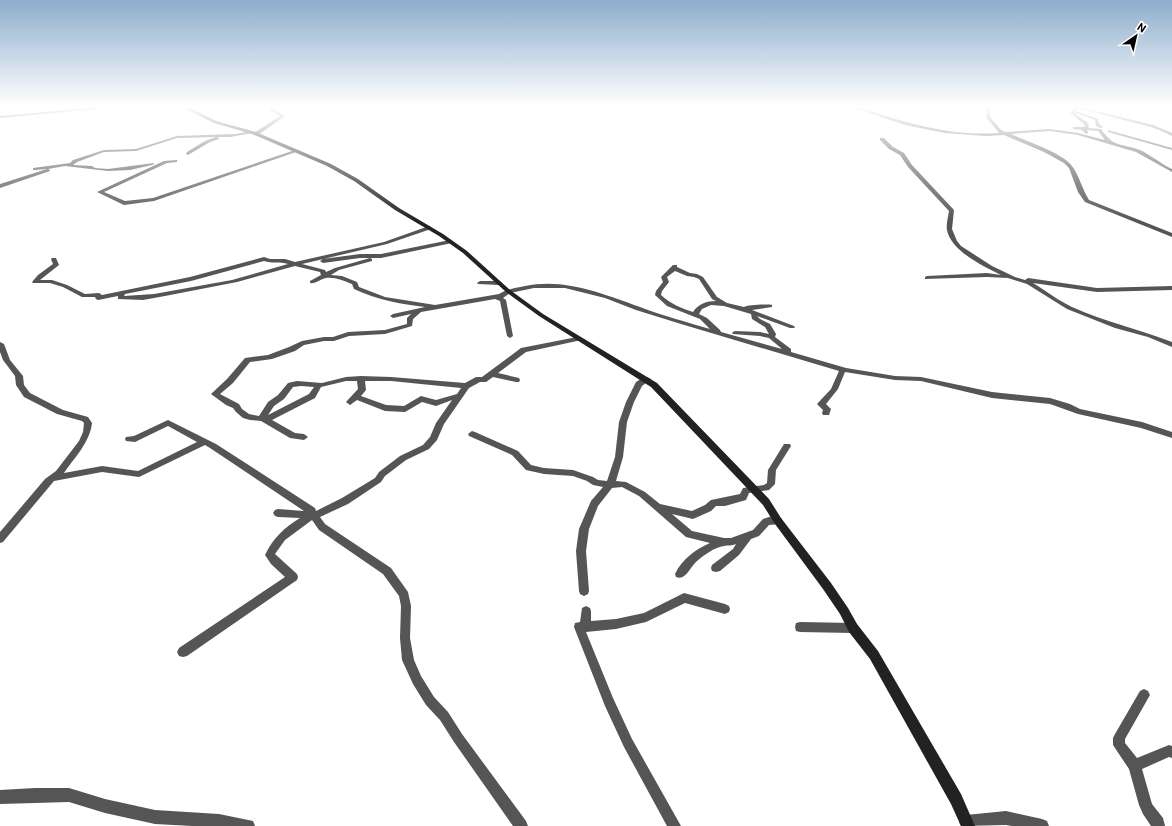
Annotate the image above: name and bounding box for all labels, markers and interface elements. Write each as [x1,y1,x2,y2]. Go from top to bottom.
north arrow [1116,16,1156,56]
text: N [1134,21,1148,36]

